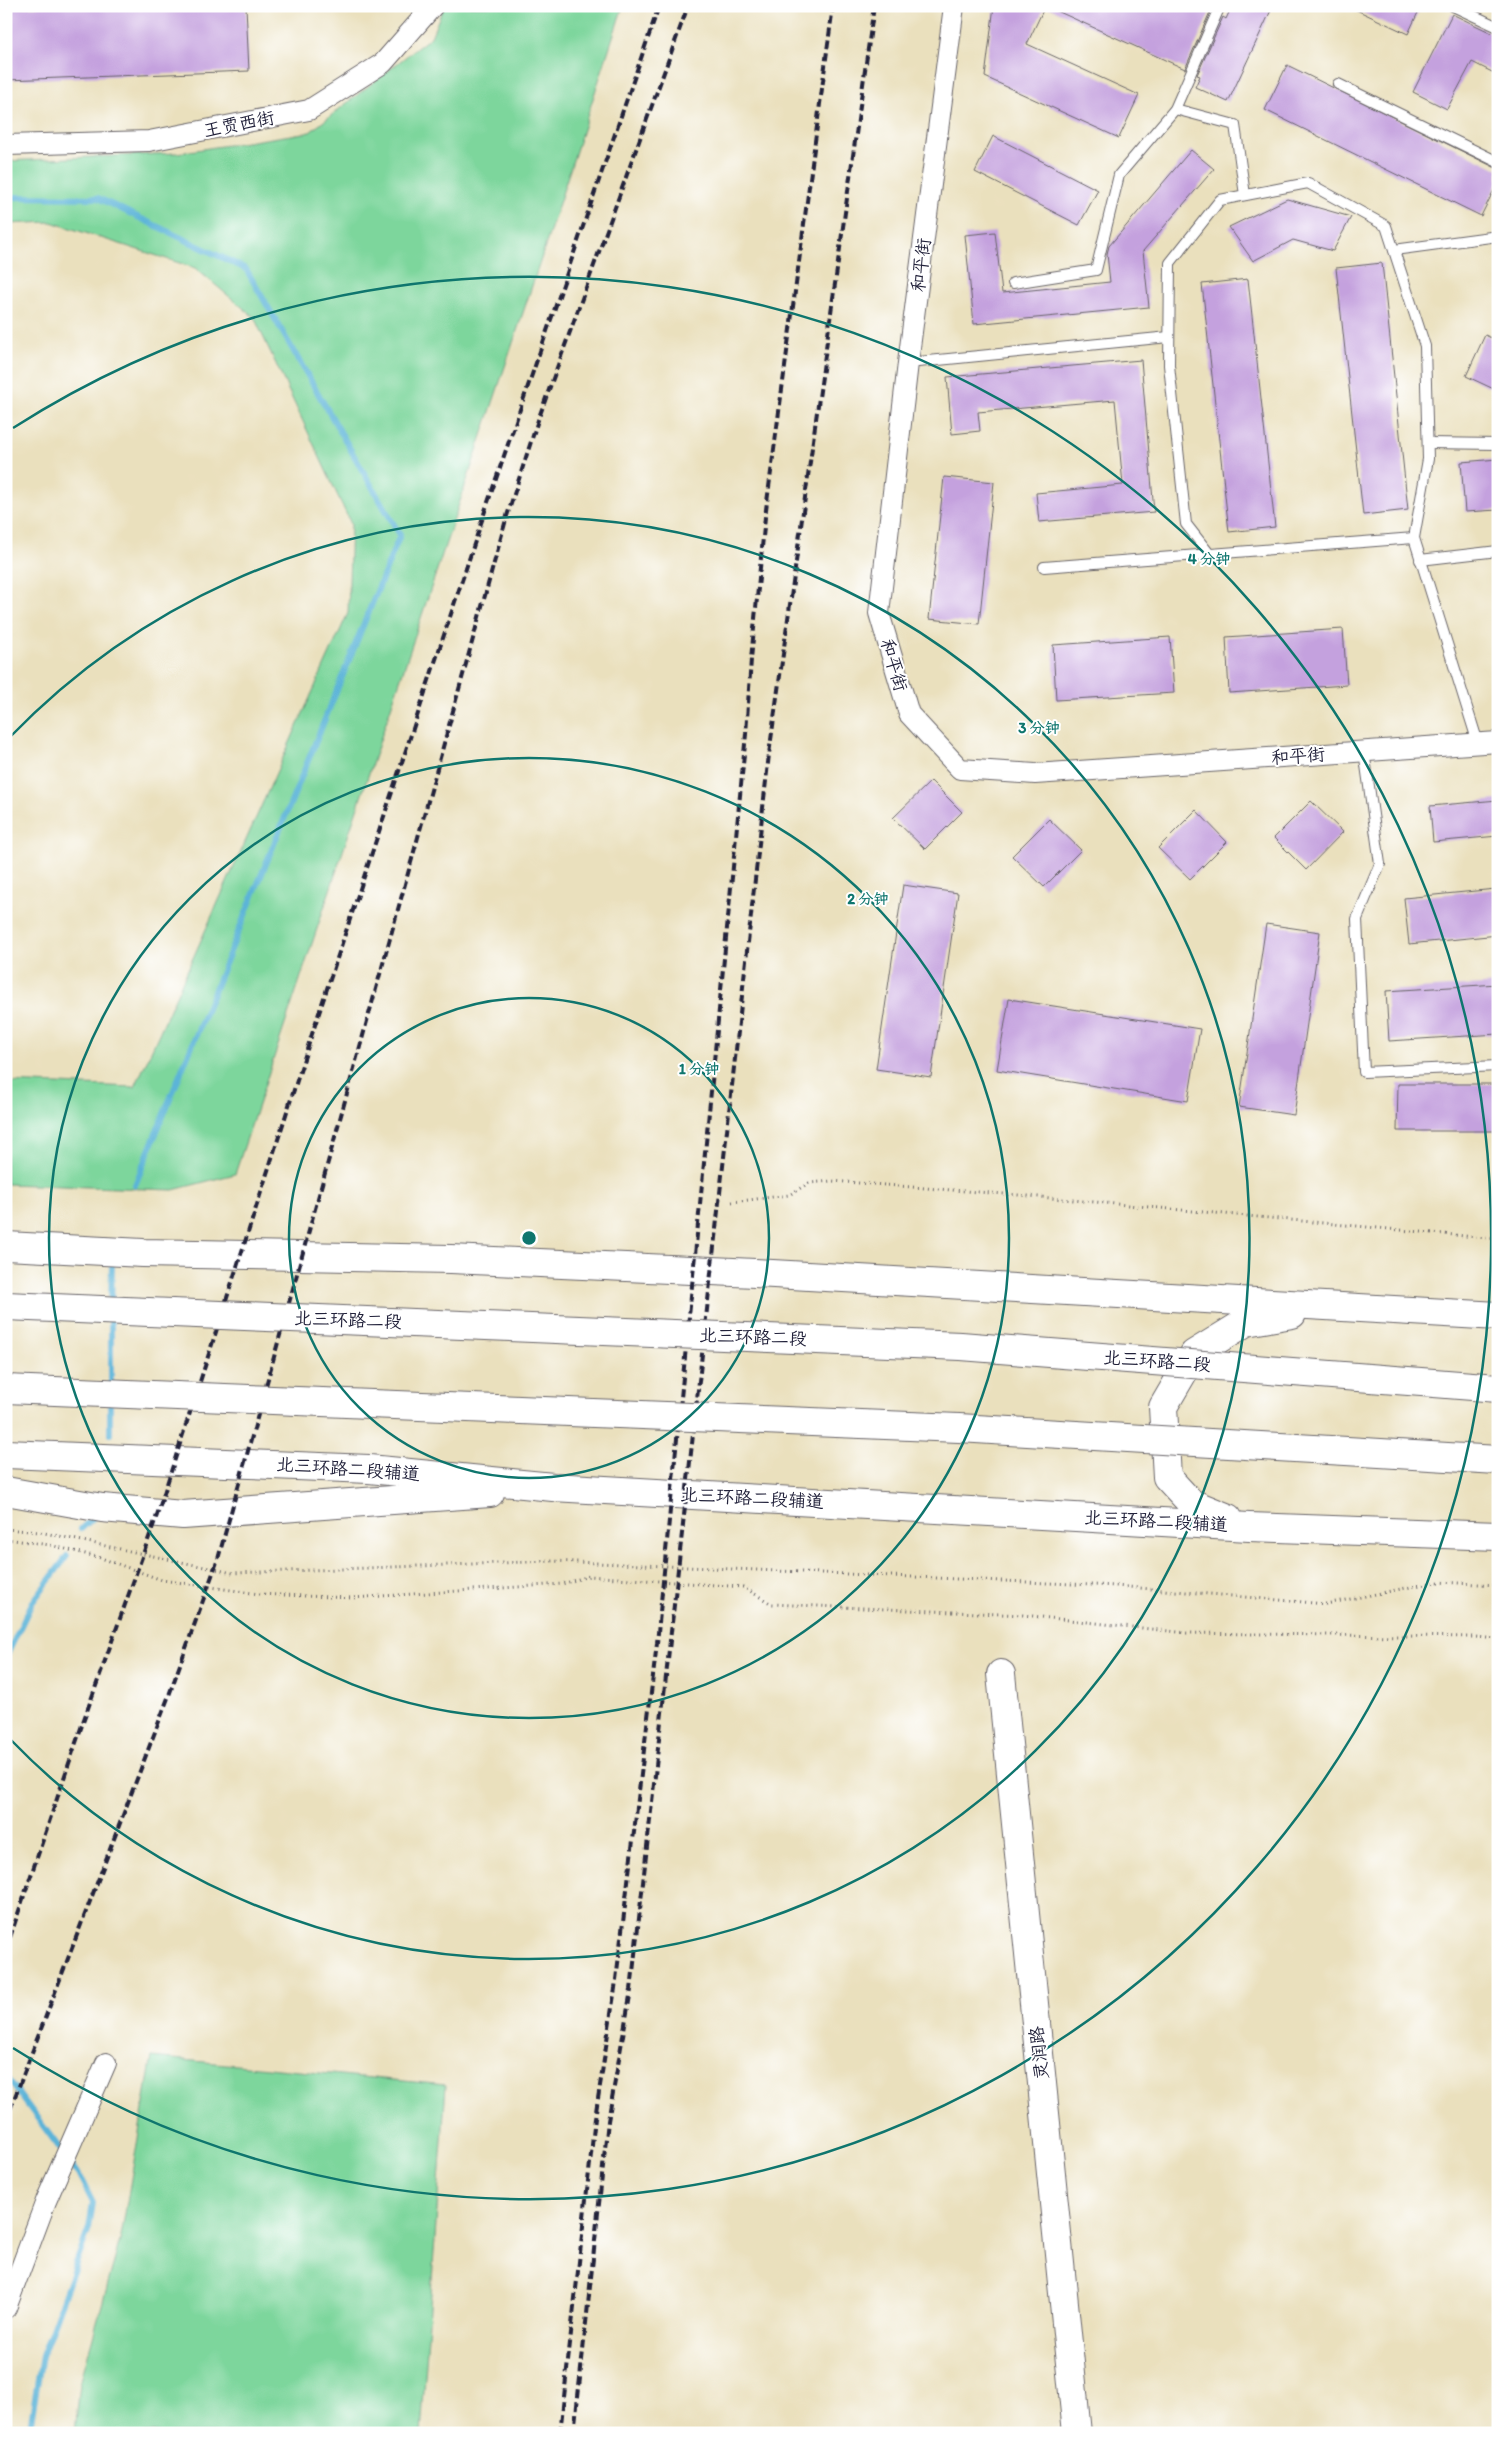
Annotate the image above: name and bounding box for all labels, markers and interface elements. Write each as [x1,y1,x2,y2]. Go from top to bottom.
street label: 王贾西街 [202,106,276,142]
street label: 和平街 [907,237,935,293]
text: 4 分钟 [1188,550,1230,568]
street label: 和平街 [876,636,912,694]
text: 3 分钟 [1018,719,1060,737]
street label: 和平街 [1270,743,1326,769]
text: 2 分钟 [847,890,889,908]
text: 1 分钟 [679,1060,719,1078]
centre of rings [520,1229,538,1247]
street label: 北三环路二段 [294,1307,402,1333]
street label: 北三环路二段 [699,1324,807,1350]
street label: 北三环路二段 [1102,1346,1212,1376]
street label: 北三环路二段辅道 [275,1453,421,1485]
street label: 北三环路二段辅道 [680,1483,824,1513]
street label: 北三环路二段辅道 [1084,1506,1228,1536]
street label: 灵润路 [1025,2025,1053,2081]

